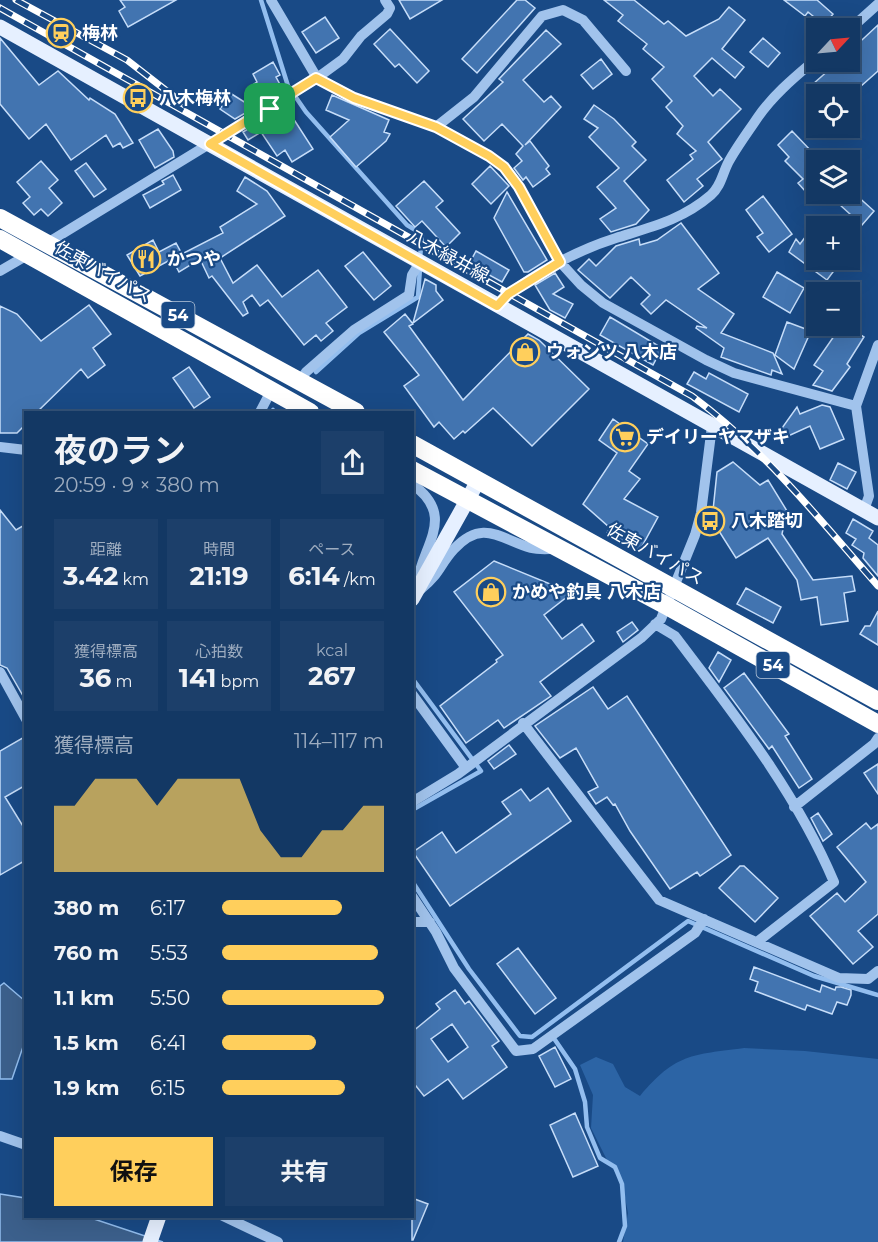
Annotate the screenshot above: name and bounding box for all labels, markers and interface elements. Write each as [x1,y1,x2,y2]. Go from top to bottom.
station icon: 梅林 [45,17,77,49]
north arrow [806,18,860,72]
map controls [806,18,860,336]
place label: 梅林 [82,22,118,44]
bus stop icon: 八木梅林 [122,82,154,114]
pin [244,83,295,134]
button: locate [806,84,860,138]
place label: 八木梅林 [159,87,231,109]
icon: arrive [253,92,286,125]
button: layers [806,150,860,204]
button: + [806,216,860,270]
street label: 八木緑井線 [403,225,493,287]
street label: 佐東バイパス [51,236,155,308]
restaurant icon: かつや [130,243,162,275]
place label: かつや [167,248,221,270]
button: − [806,282,860,336]
road number: 54 [162,302,195,328]
shop icon: ウォンツ 八木店 [509,336,541,368]
place label: ウォンツ 八木店 [546,341,677,363]
supermarket icon: デイリーヤマザキ [609,421,641,453]
place label: デイリーヤマザキ [646,426,790,448]
text: 夜のラン [54,430,186,470]
button: share [321,431,384,494]
text: 20:59 · 9 × 380 m [54,473,220,497]
bus stop icon: 八木踏切 [694,505,726,537]
place label: 八木踏切 [731,510,803,532]
street label: 佐東バイパス [603,518,707,590]
text: 距離 [90,540,122,559]
text: 時間 [203,540,235,559]
text: ペース [308,540,356,559]
text: 3.42 [63,560,118,592]
text: 21:19 [189,560,249,592]
text: 6:14 [288,560,340,592]
text: km [118,570,149,589]
text: /km [340,570,376,589]
shop icon: かめや釣具 八木店 [475,576,507,608]
place label: かめや釣具 八木店 [512,581,661,603]
text: kcal [316,641,348,660]
text: 獲得標高 [74,642,138,661]
text: 心拍数 [195,642,243,661]
road number: 54 [756,652,790,678]
text: 267 [308,660,356,692]
text: 36 [79,662,111,694]
text: 141 [179,662,216,694]
text: m [111,672,133,691]
text: bpm [216,672,259,691]
text: 114–117 m [294,729,384,753]
text: 獲得標高 [54,733,134,757]
text: 380 m [54,896,119,920]
text: 6:17 [150,896,185,920]
text: 760 m [54,941,119,965]
text: 5:53 [150,941,188,965]
text: 1.1 km [54,986,114,1010]
text: 5:50 [150,986,190,1010]
text: 1.5 km [54,1031,119,1055]
text: 6:41 [150,1031,186,1055]
text: 1.9 km [54,1076,120,1100]
text: 6:15 [150,1076,185,1100]
button: 保存 [54,1137,213,1206]
button: 共有 [225,1137,384,1206]

